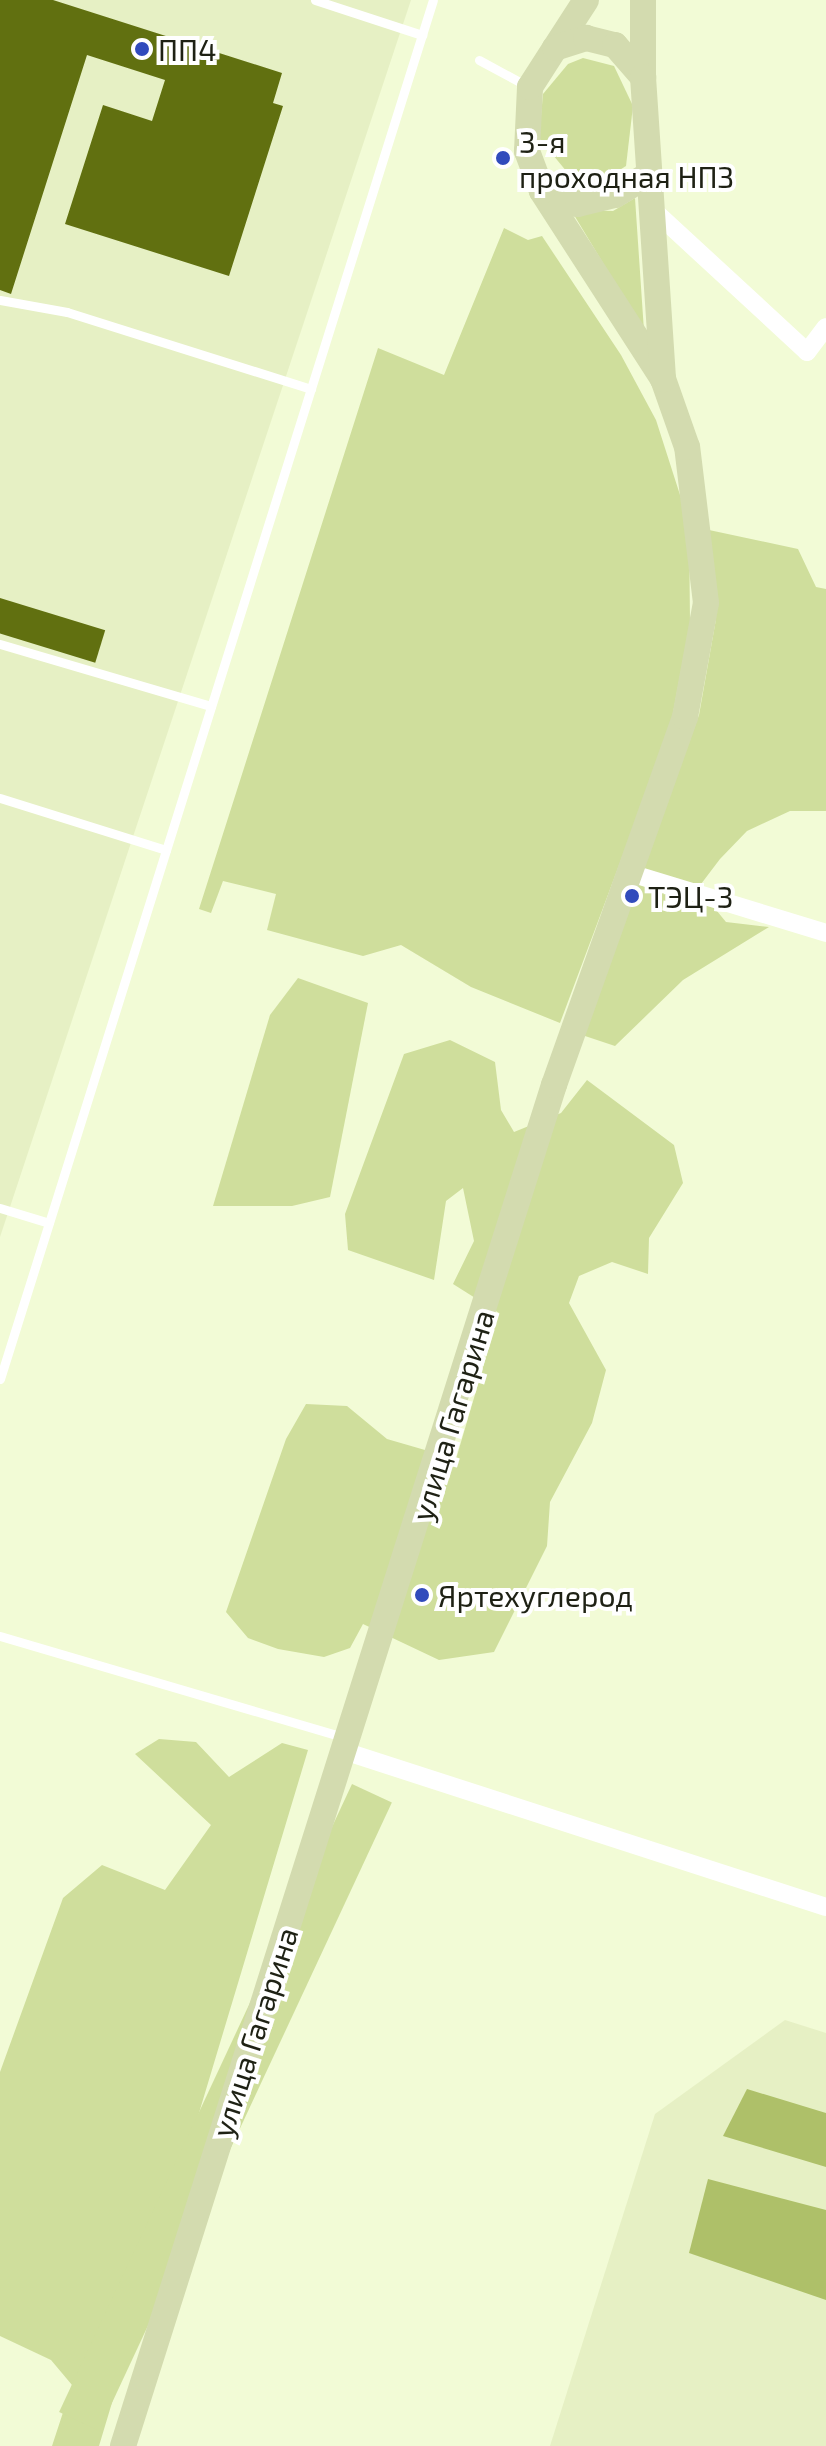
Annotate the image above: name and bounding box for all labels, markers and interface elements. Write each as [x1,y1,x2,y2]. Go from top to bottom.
place label: ПП4 [158,31,217,67]
marker: ПП4 [133,40,151,58]
place label: 3-я проходная НПЗ [519,123,734,194]
marker: 3-я проходная НПЗ [494,149,512,167]
place label: ТЭЦ-3 [648,878,733,914]
marker: ТЭЦ-3 [623,887,641,905]
street label: улица Гагарина [403,1305,501,1525]
place label: Яртехуглерод [438,1577,633,1613]
marker: Яртехуглерод [413,1586,431,1604]
street label: улица Гагарина [203,1922,305,2142]

